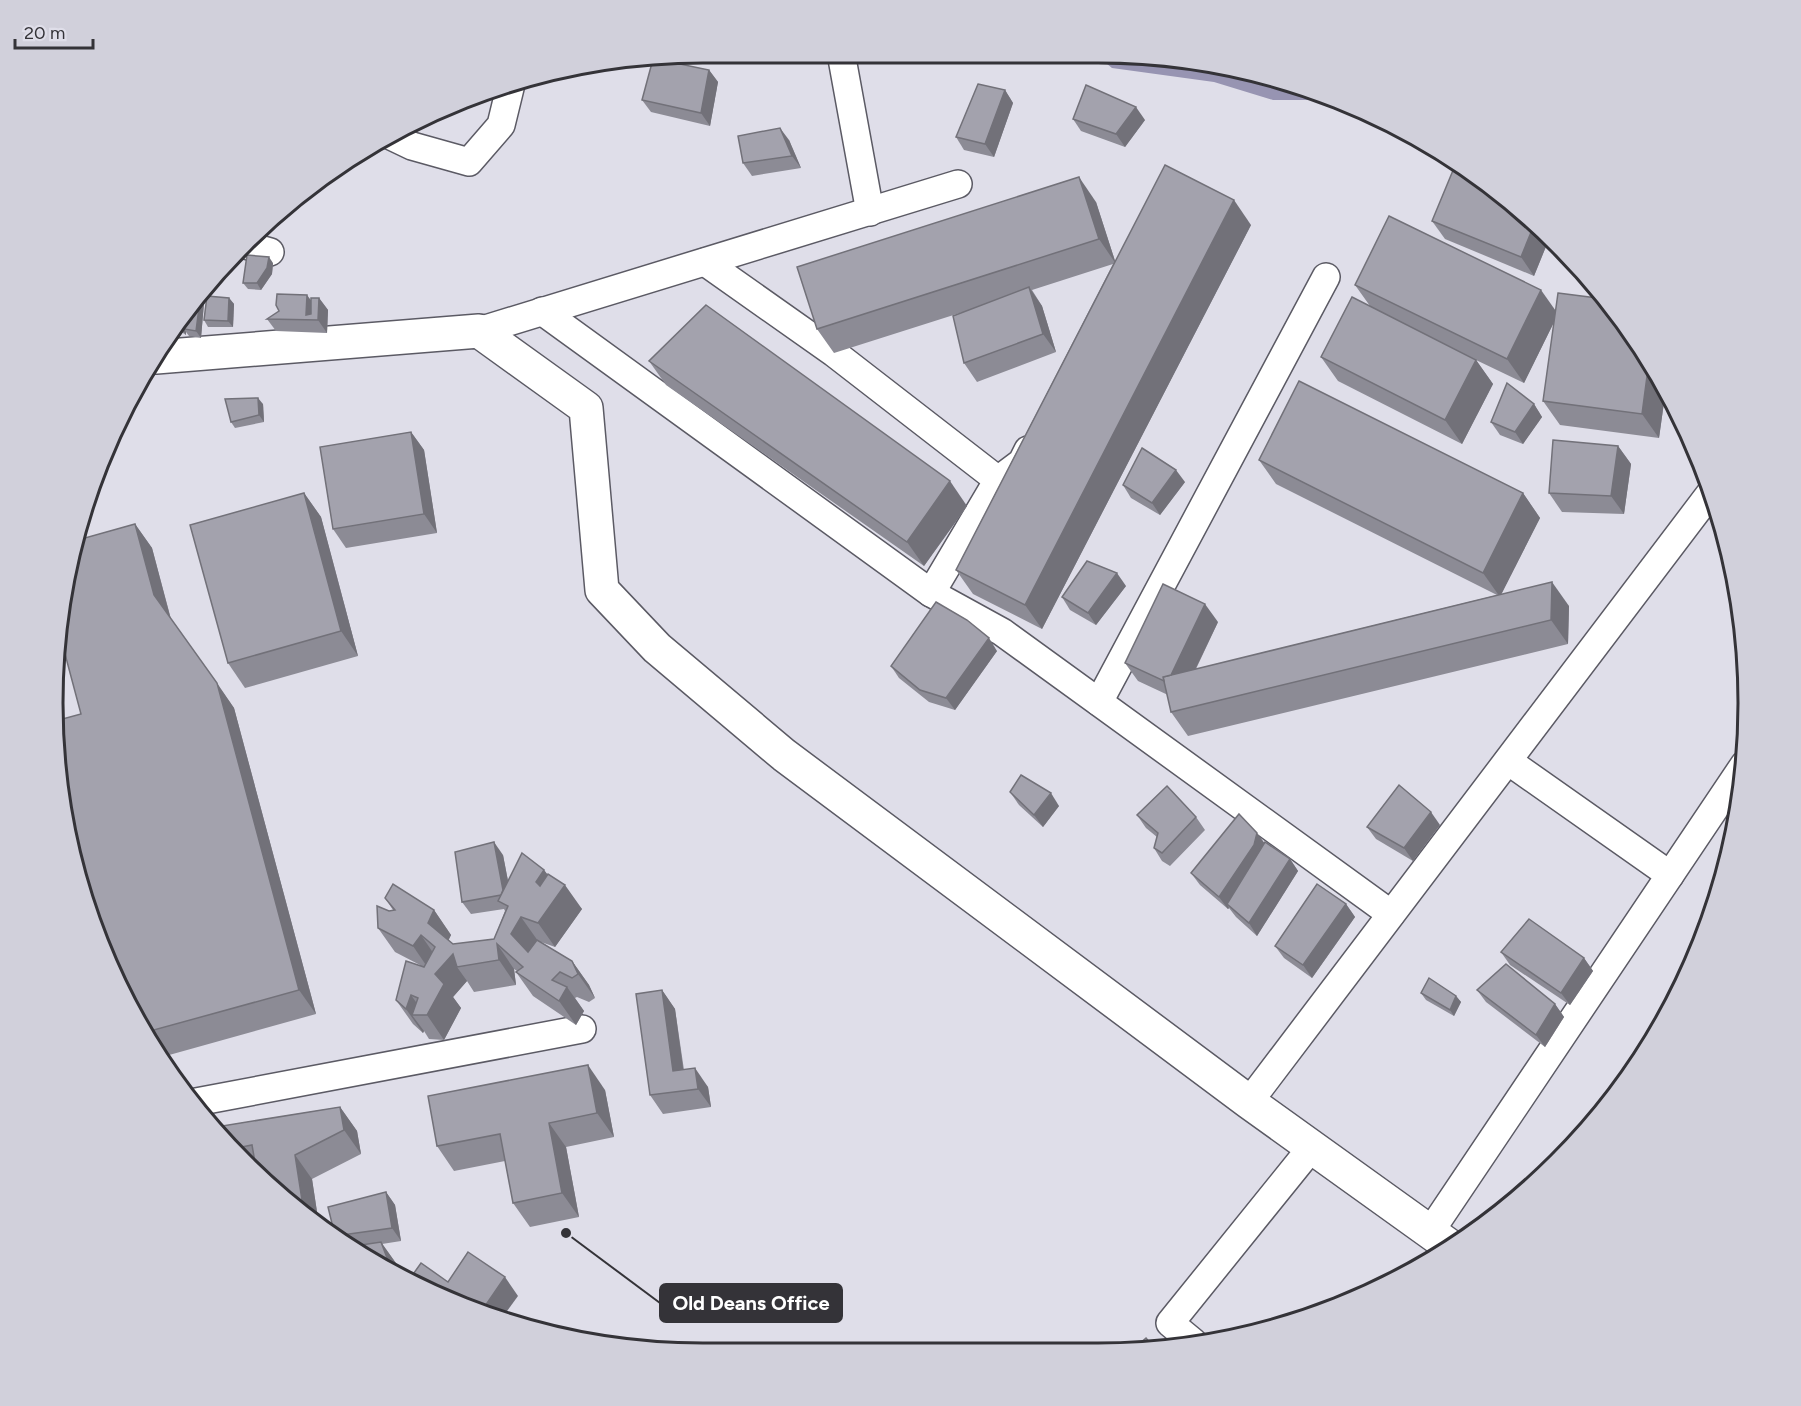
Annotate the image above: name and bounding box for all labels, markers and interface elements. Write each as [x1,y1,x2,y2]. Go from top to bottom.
scale bar [15,12,93,50]
text: 20 m [24,22,65,44]
callout: Old Deans Office [660,1284,842,1322]
text: Old Deans Office [672,1291,830,1315]

